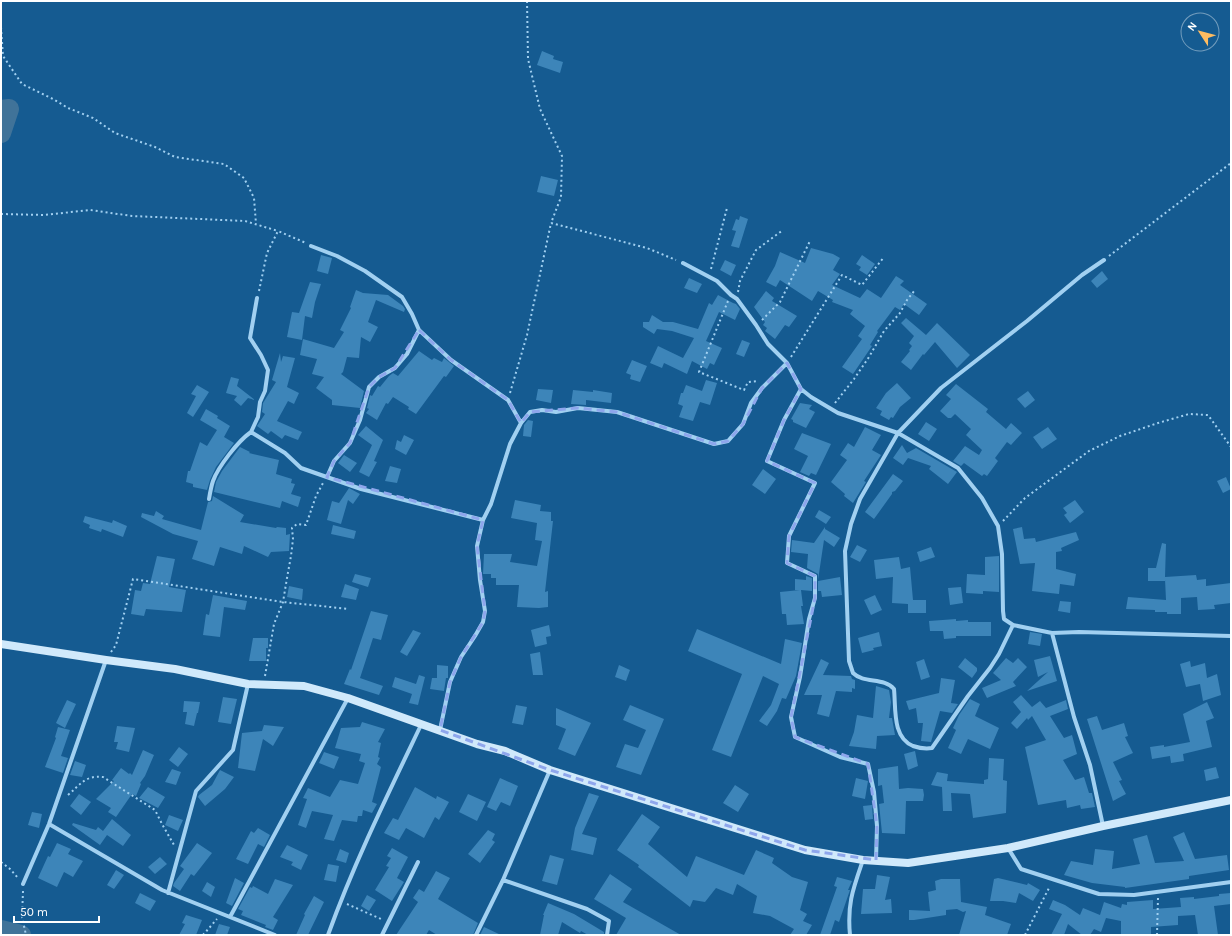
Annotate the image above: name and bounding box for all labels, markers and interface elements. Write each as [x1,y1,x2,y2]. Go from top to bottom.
north arrow [1180,12,1220,52]
text: N [1185,19,1200,33]
scale bar [14,898,99,924]
text: 50 m [20,905,48,919]

